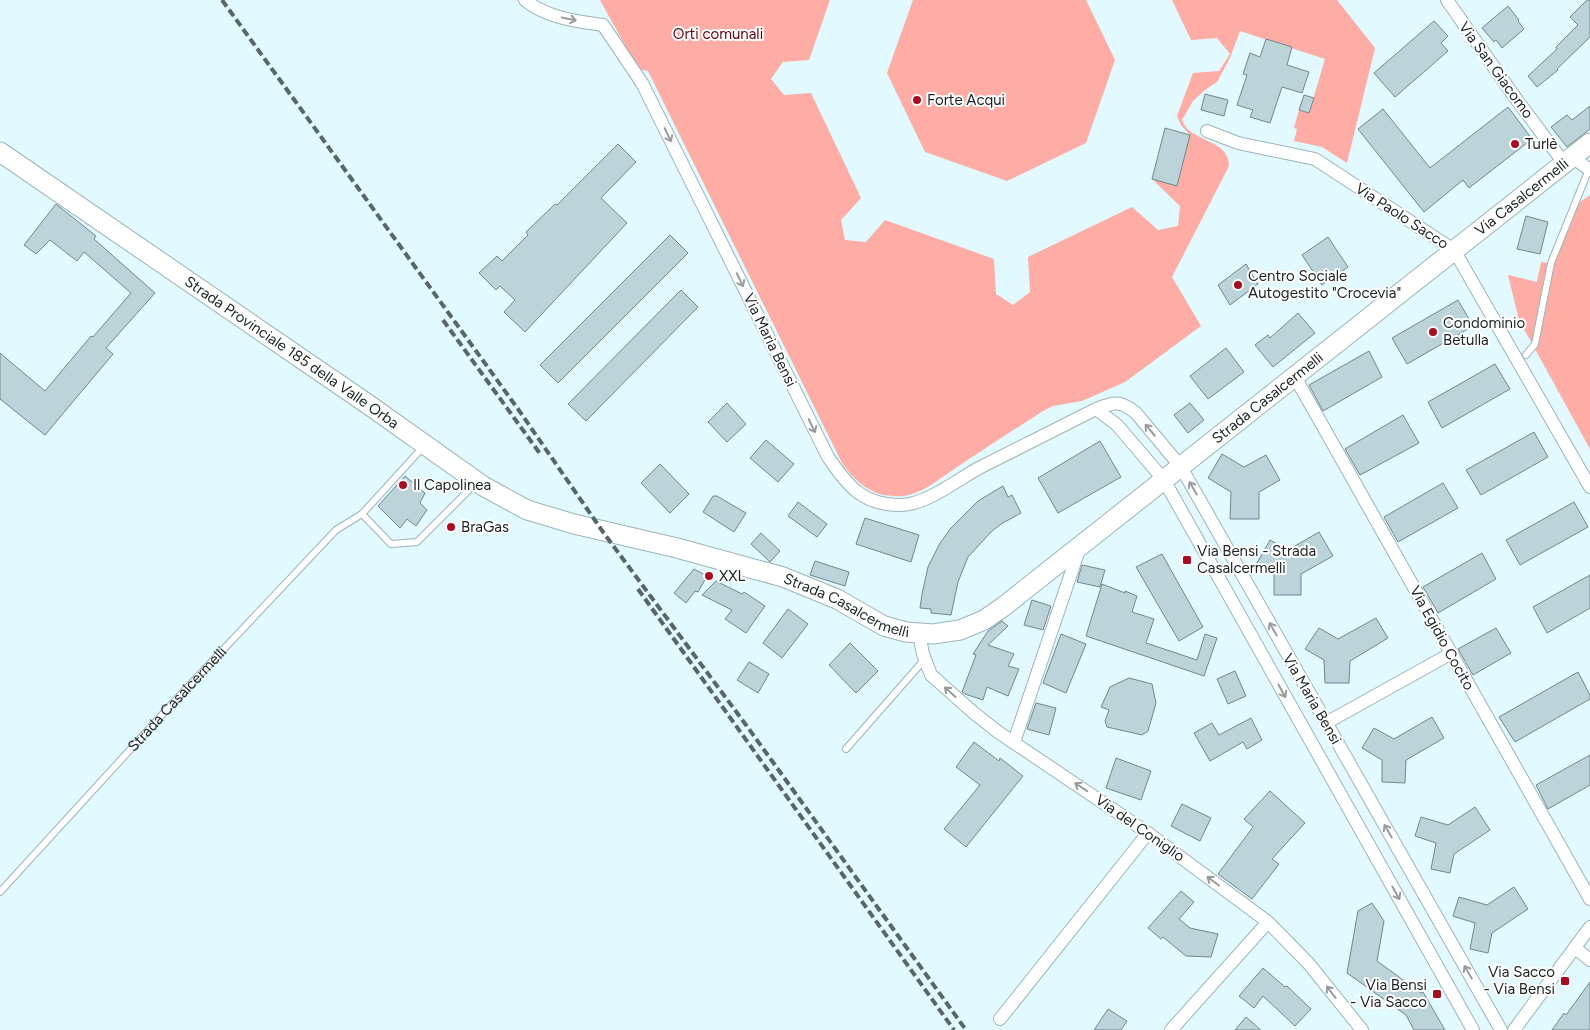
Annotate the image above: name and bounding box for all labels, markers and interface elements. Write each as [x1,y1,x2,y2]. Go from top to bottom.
one-way arrow [560,15,576,24]
street label: Via San Giacomo [1455,18,1537,122]
park label: Orti comunali [673,25,763,43]
place label: Forte Acqui [927,91,1005,109]
marker: Forte Acqui [911,94,923,106]
one-way arrow [663,127,673,142]
place label: Turlè [1525,135,1558,153]
marker: Turlè [1509,138,1521,150]
street label: Via Casalcermelli [1471,154,1572,239]
street label: Via Paolo Sacco [1352,179,1452,253]
place label: Centro Sociale Autogestito "Crocevia" [1248,267,1401,302]
street label: Strada Provinciale 185 della Valle Orba [181,272,402,432]
one-way arrow [736,272,745,287]
marker: Centro Sociale Autogestito "Crocevia" [1232,279,1244,291]
street label: Via Maria Bensi [740,290,800,390]
place label: Condominio Betulla [1443,314,1525,349]
marker: Condominio Betulla [1427,326,1439,338]
street label: Strada Casalcermelli [1208,348,1327,447]
one-way arrow [808,418,818,433]
one-way arrow [1144,424,1155,437]
place label: Il Capolinea [413,476,491,494]
marker: Il Capolinea [397,479,409,491]
one-way arrow [1187,481,1197,495]
place label: BraGas [461,518,509,536]
marker: BraGas [445,521,457,533]
place label: Via Bensi - Strada Casalcermelli [1197,542,1316,577]
marker: Via Bensi - Strada Casalcermelli [1181,554,1193,566]
place label: XXL [719,567,745,585]
street label: Strada Casalcermelli [781,569,910,641]
marker: XXL [703,570,715,582]
street label: Via Egidio Cocito [1406,583,1478,694]
one-way arrow [1267,622,1277,637]
street label: Strada Casalcermelli [124,643,230,755]
street label: Via Maria Bensi [1279,650,1345,748]
one-way arrow [1278,683,1288,697]
one-way arrow [943,686,956,697]
one-way arrow [1074,782,1088,792]
street label: Via del Coniglio [1092,791,1188,866]
one-way arrow [1382,825,1392,839]
one-way arrow [1207,876,1220,887]
one-way arrow [1392,886,1402,900]
place label: Via Sacco - Via Bensi [1484,963,1555,998]
one-way arrow [1462,966,1472,980]
marker: Via Sacco - Via Bensi [1559,975,1571,987]
place label: Via Bensi - Via Sacco [1350,976,1427,1011]
one-way arrow [1326,986,1337,999]
marker: Via Bensi - Via Sacco [1431,988,1443,1000]

